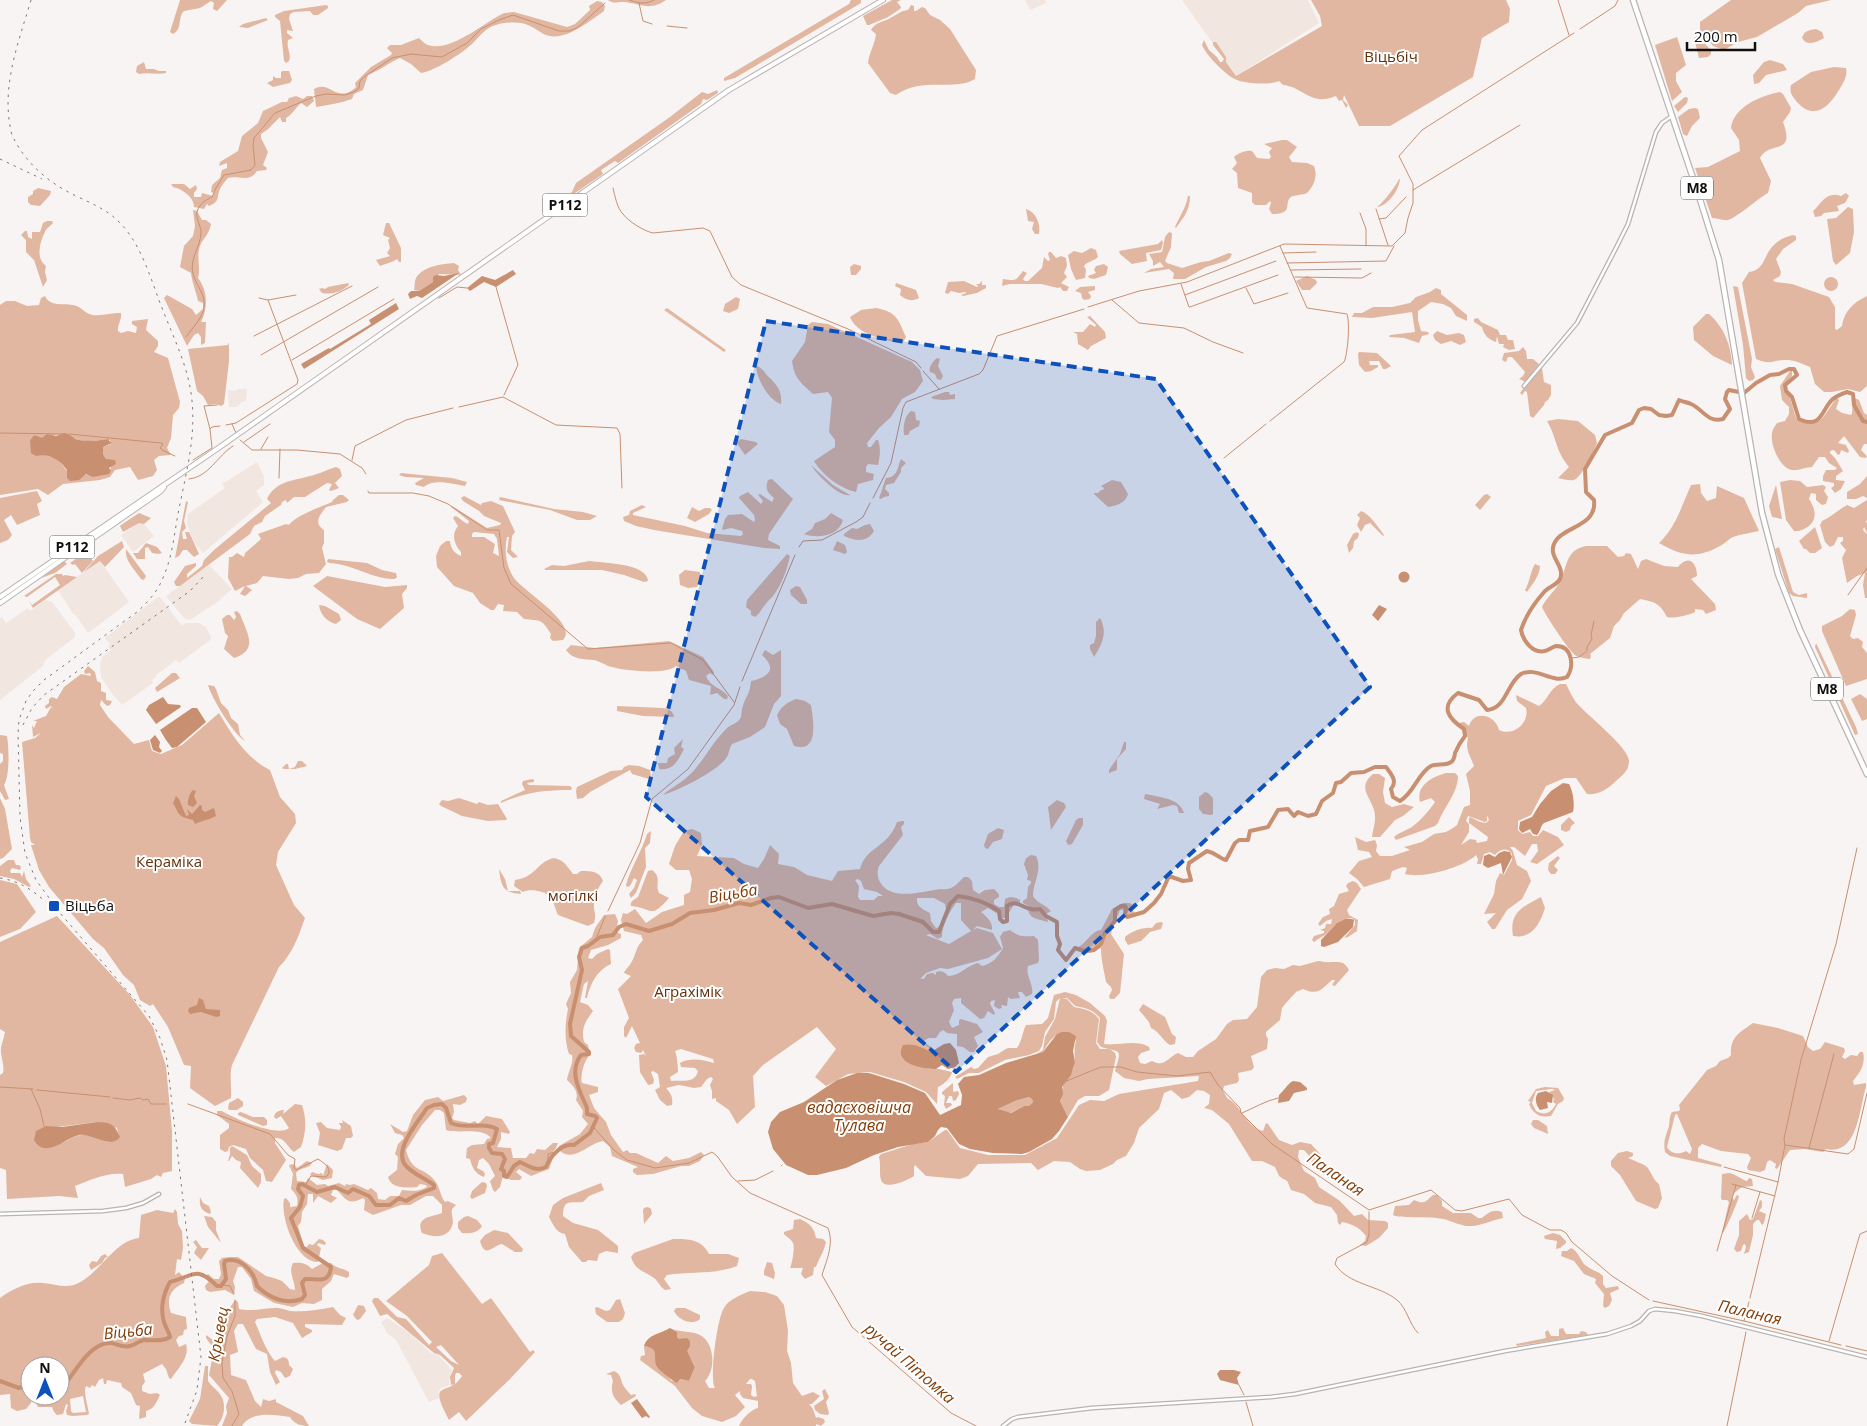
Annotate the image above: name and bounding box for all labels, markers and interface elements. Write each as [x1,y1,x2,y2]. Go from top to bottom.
scale bar [1687,20,1754,52]
text: 200 m [1694,26,1738,46]
park label: Віцьбіч [1364,46,1418,66]
road number: М8 [1681,177,1713,200]
road number: Р112 [542,194,588,216]
road number: Р112 [50,536,94,558]
road number: М8 [1811,678,1843,701]
park label: Кераміка [136,851,202,871]
water label: Віцьба [707,878,759,908]
park label: могілкі [548,885,598,905]
place label: Віцьба [65,895,114,915]
marker: Віцьба [47,899,61,913]
park label: Аграхімік [654,981,722,1001]
water label: вадасховішча Тулава [807,1096,911,1136]
water label: Паланая [1303,1147,1369,1201]
water label: Паланая [1716,1294,1784,1330]
water label: Крывец [202,1305,234,1363]
water label: Віцьба [102,1317,154,1345]
water label: ручай Пітомка [859,1317,960,1409]
north arrow [20,1356,70,1406]
text: N [39,1358,51,1377]

